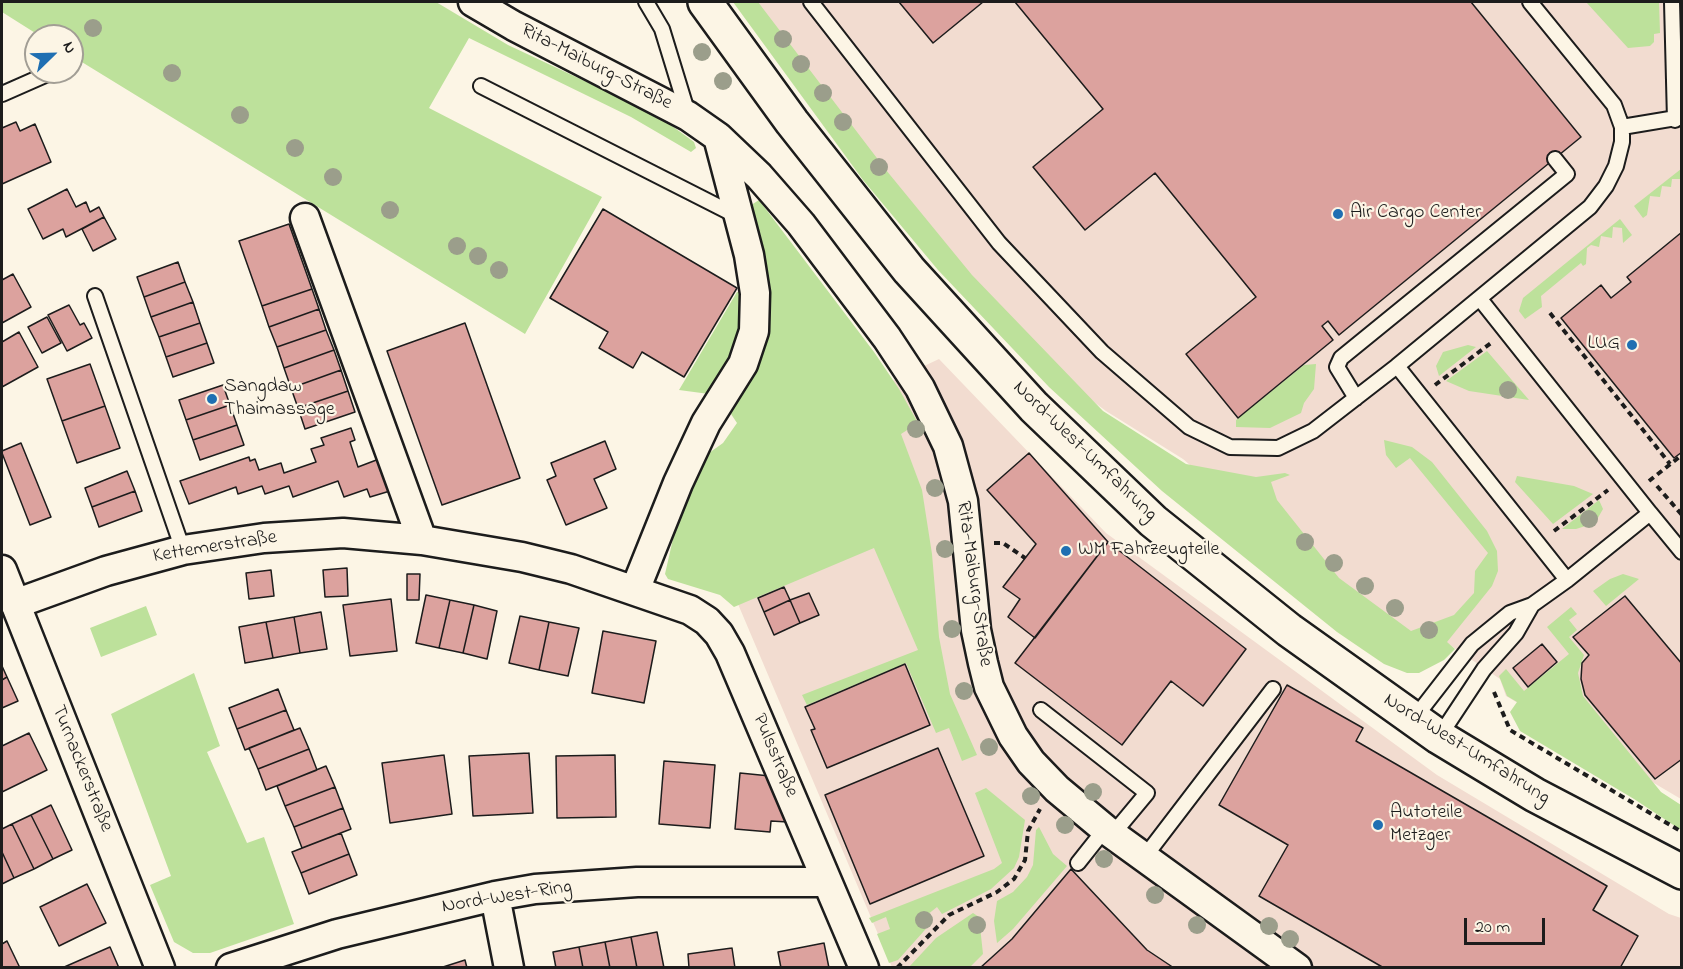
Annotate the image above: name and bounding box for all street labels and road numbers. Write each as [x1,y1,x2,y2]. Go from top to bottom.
street label: Rita-Maiburg-Straße [516,19,676,117]
street label: Nord-West-Umfahrung [1007,377,1161,527]
street label: Rita-Maiburg-Straße [950,500,996,668]
street label: Kettemerstraße [151,526,279,570]
street label: Nord-West-Umfahrung [1378,689,1554,811]
street label: Turnackerstraße [45,702,117,836]
street label: Pulsstraße [746,711,802,801]
street label: Nord-West-Ring [440,876,574,920]

